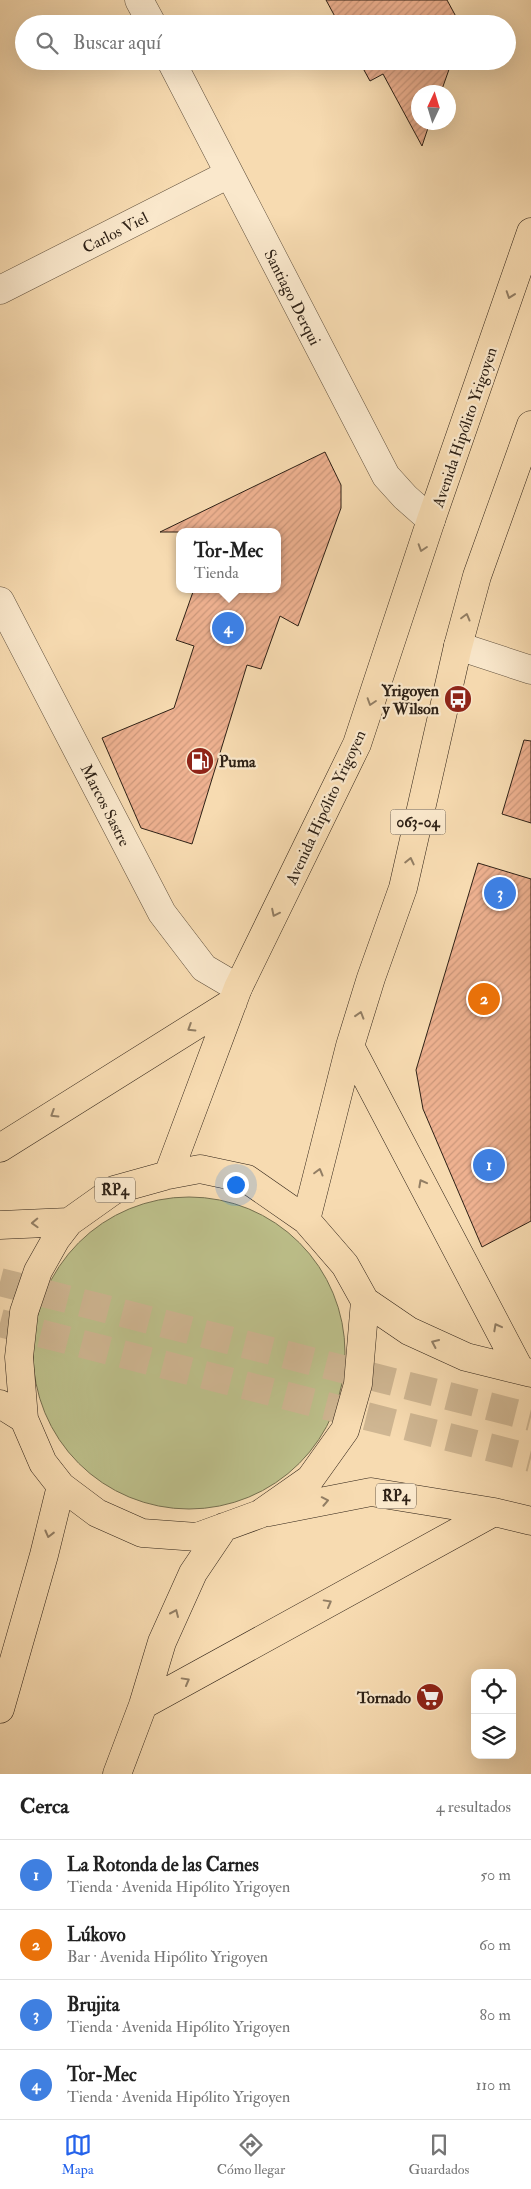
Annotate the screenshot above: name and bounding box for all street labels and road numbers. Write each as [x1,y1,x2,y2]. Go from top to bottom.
street label: Carlos Viel [79,208,152,258]
street label: Santiago Derqui [259,246,325,349]
street label: Avenida Hipólito Yrigoyen [428,345,503,511]
street label: Avenida Hipólito Yrigoyen [281,727,371,889]
street label: Marcos Sastre [76,761,134,850]
road number: 063-04 [390,810,446,834]
road number: RP4 [95,1178,135,1202]
road number: RP4 [376,1484,416,1508]

